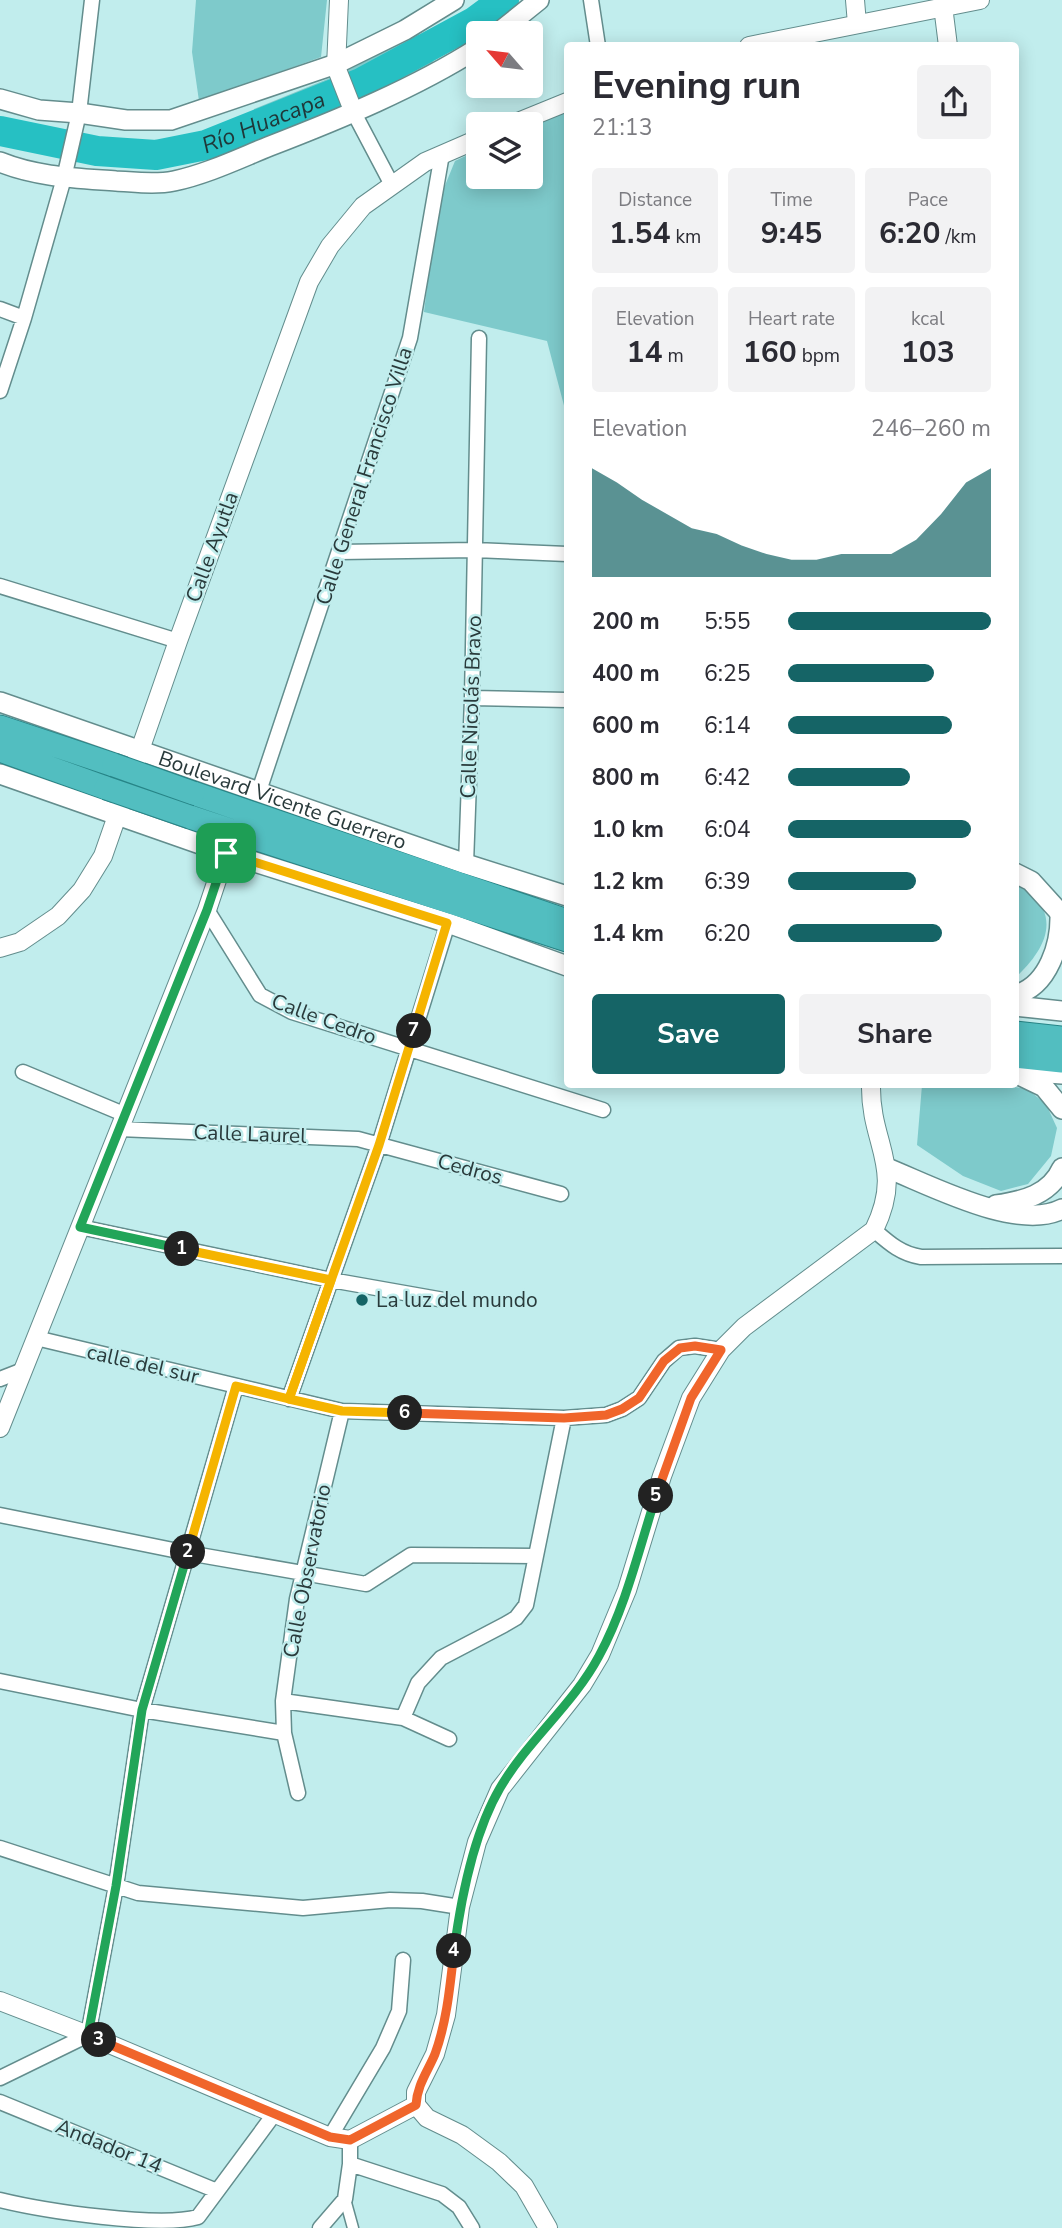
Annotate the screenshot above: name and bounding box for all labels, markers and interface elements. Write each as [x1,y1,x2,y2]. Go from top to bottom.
north arrow [466,21,542,98]
map controls [466,21,543,189]
text: Evening run [592,60,801,111]
button: share [917,65,991,139]
water label: Río Huacapa [197,84,330,161]
button: layers [466,112,543,189]
text: 21:13 [592,112,652,143]
text: Distance [618,187,692,213]
text: Time [770,187,813,213]
text: Pace [908,187,948,213]
text: 1.54 [609,213,671,254]
text: 9:45 [761,213,822,254]
text: 6:20 [879,213,941,254]
text: km [671,224,701,250]
text: /km [941,224,977,250]
text: Elevation [616,306,695,332]
text: Heart rate [748,306,835,332]
text: kcal [911,306,945,332]
text: 14 [627,332,663,373]
text: 160 [743,332,797,373]
text: 103 [901,332,955,373]
text: m [663,343,684,369]
text: bpm [797,343,840,369]
street label: Calle General Francisco Villa [309,344,419,608]
text: Elevation [592,413,687,444]
text: 246–260 m [871,413,991,444]
street label: Calle Ayutla [179,488,245,606]
text: 200 m [592,606,660,637]
text: 5:55 [704,606,751,637]
street label: Calle Nicolás Bravo [454,615,488,799]
text: 400 m [592,658,660,689]
text: 6:25 [704,658,751,689]
text: 600 m [592,710,660,741]
text: 6:14 [704,710,751,741]
street label: Boulevard Vicente Guerrero [155,744,410,856]
text: 800 m [592,762,660,793]
text: 6:42 [704,762,751,793]
text: 1.0 km [592,814,664,845]
text: 6:04 [704,814,751,845]
pin [196,823,256,883]
icon: arrive [207,834,245,872]
text: 1.2 km [592,866,664,897]
text: 6:39 [704,866,751,897]
text: 1.4 km [592,918,664,949]
text: 6:20 [704,918,751,949]
street label: Calle Cedro [268,987,380,1051]
button: Save [592,994,785,1074]
button: Share [799,994,991,1074]
pin: 7 [396,1014,432,1048]
text: 7 [408,1017,419,1043]
street label: Calle Laurel [193,1118,308,1150]
street label: Cedros [435,1147,505,1191]
pin: 1 [164,1232,200,1266]
text: 1 [176,1235,187,1261]
place label: La luz del mundo [376,1286,538,1314]
marker: La luz del mundo [354,1292,370,1308]
street label: calle del sur [84,1338,202,1391]
pin: 6 [388,1396,422,1430]
text: 6 [399,1399,410,1425]
pin: 5 [638,1478,674,1514]
street label: Calle Observatorio [276,1482,338,1660]
text: 5 [650,1482,661,1508]
pin: 2 [170,1534,206,1570]
text: 2 [182,1538,193,1564]
pin: 4 [436,1934,472,1968]
text: 4 [448,1937,459,1963]
pin: 3 [82,2022,116,2058]
text: 3 [93,2026,104,2052]
street label: Andador 14 [52,2112,166,2180]

